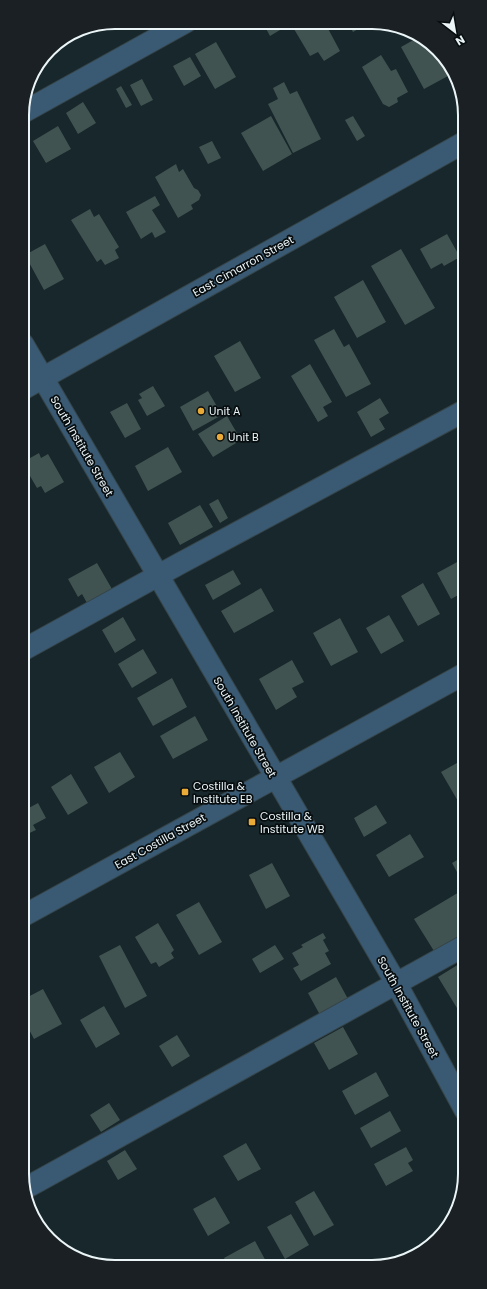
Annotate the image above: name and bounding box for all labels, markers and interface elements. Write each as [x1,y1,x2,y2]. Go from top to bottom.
north arrow [435,12,475,52]
text: N [452,32,468,50]
street label: East Cimarron Street [190,232,296,300]
street label: South Institute Street [47,393,117,499]
place label: Unit A [209,403,241,419]
marker: Unit A [196,406,206,416]
place label: Unit B [228,429,259,445]
marker: Unit B [215,432,225,442]
street label: South Institute Street [210,674,280,780]
place label: Costilla & Institute EB [193,778,253,807]
marker: Costilla & Institute EB [180,787,190,797]
place label: Costilla & Institute WB [260,808,325,837]
street label: East Costilla Street [112,809,208,873]
marker: Costilla & Institute WB [247,817,257,827]
street label: South Institute Street [373,953,443,1061]

